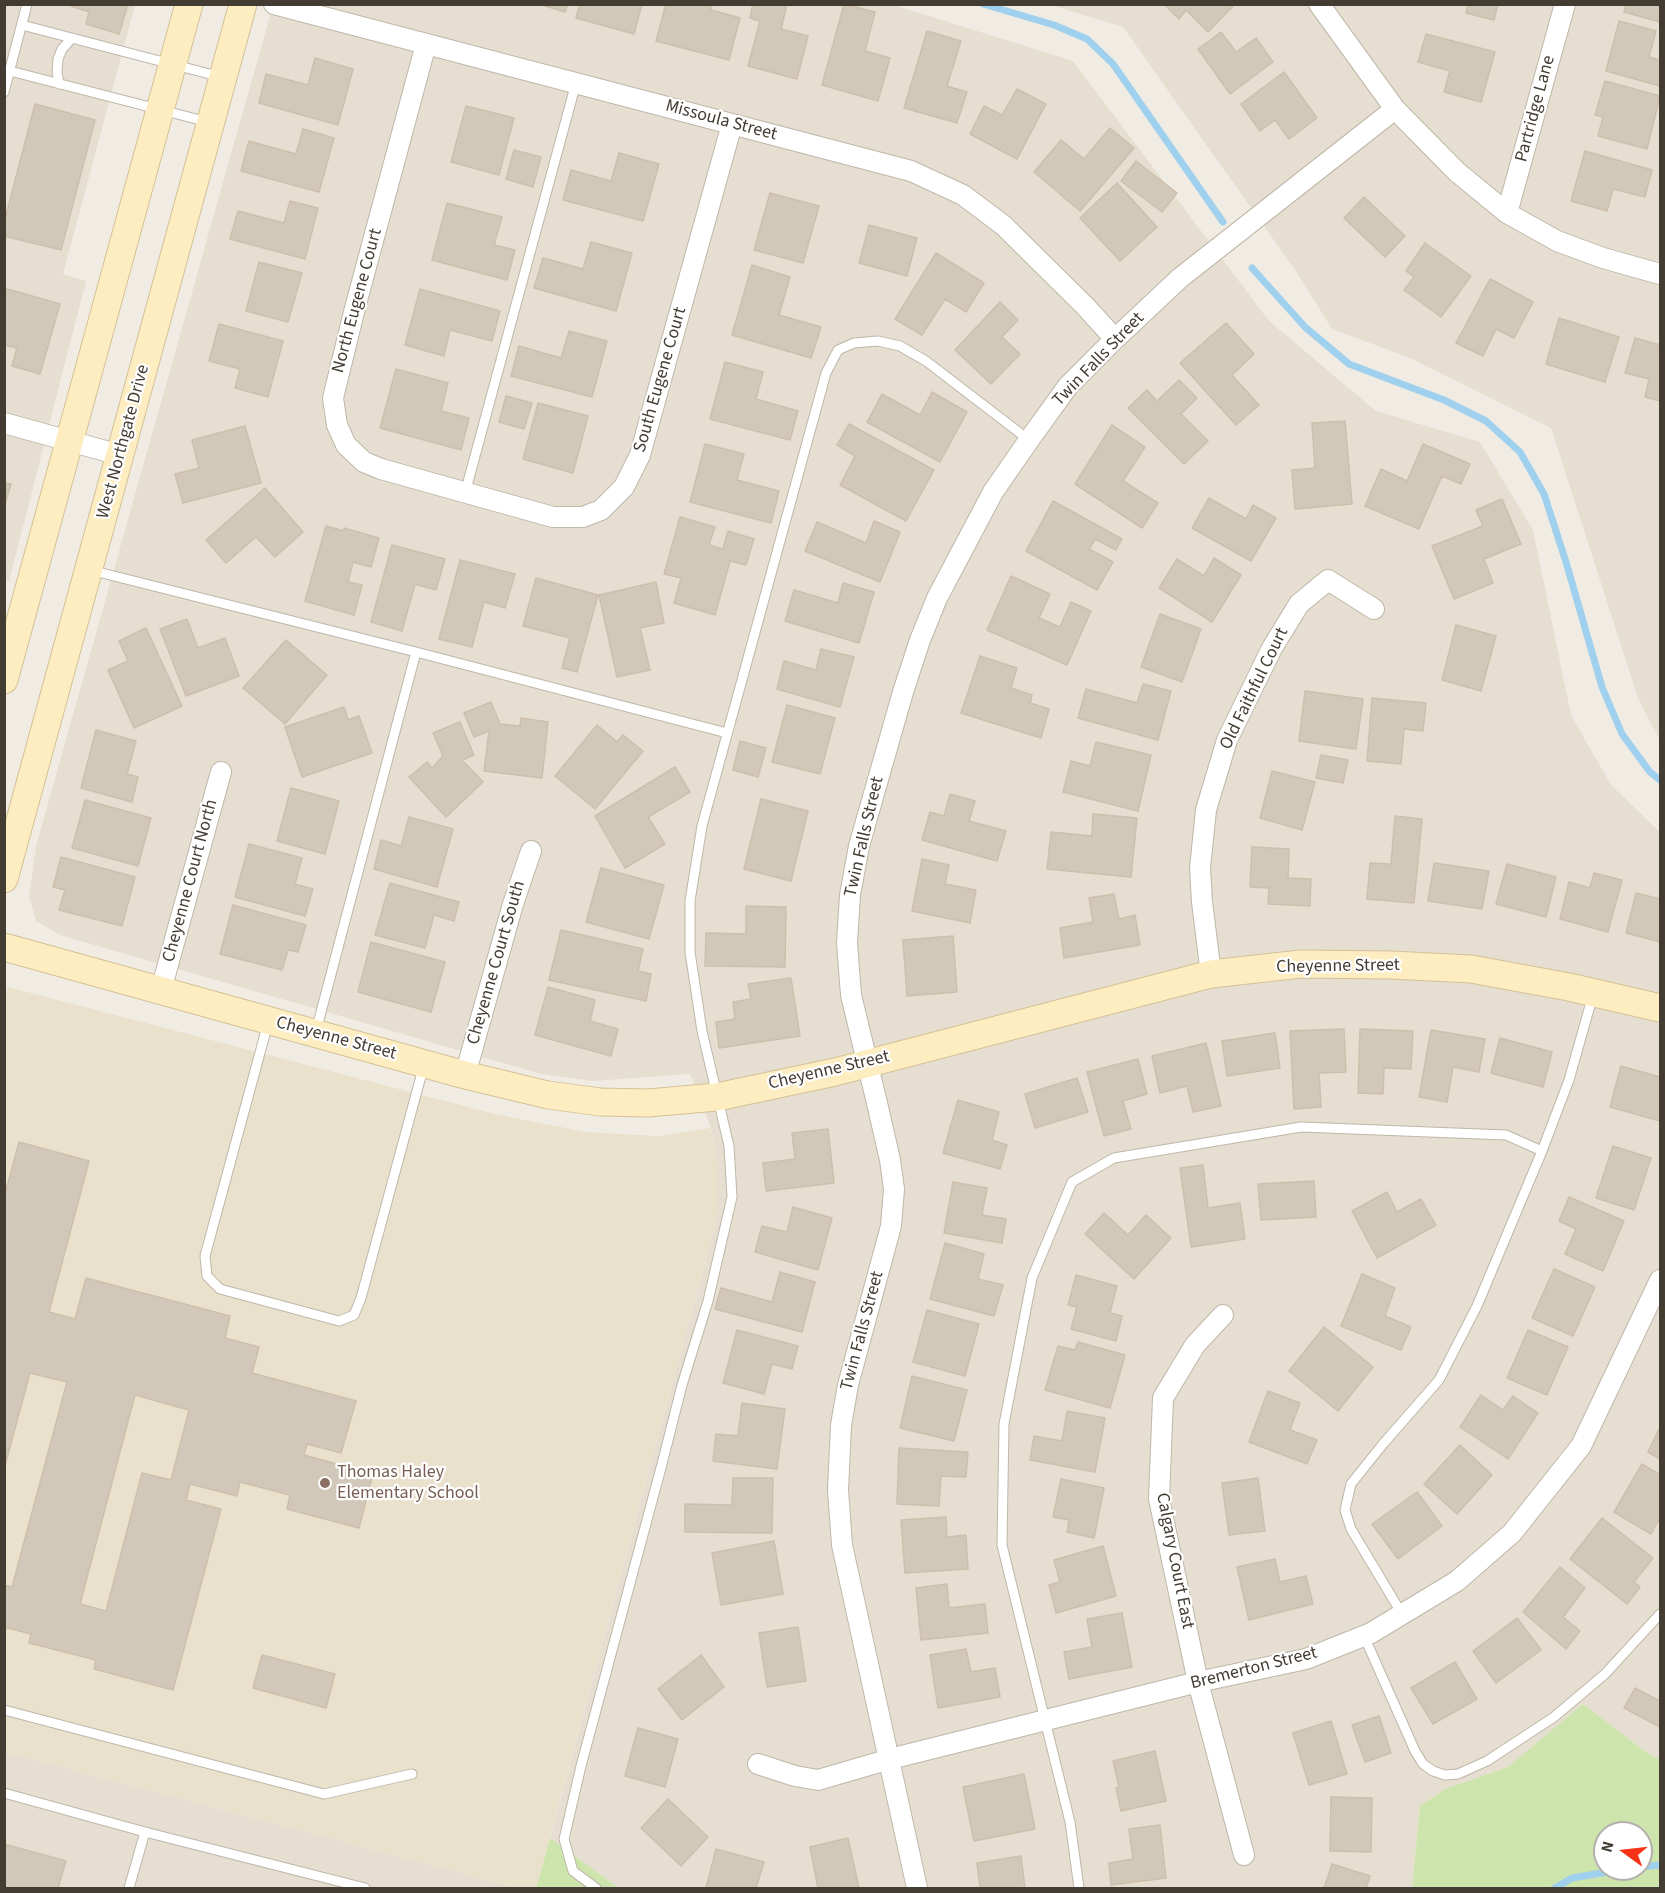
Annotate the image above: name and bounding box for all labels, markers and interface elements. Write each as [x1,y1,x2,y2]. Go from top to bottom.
street label: Partridge Lane [1511,53,1561,165]
street label: Missoula Street [663,96,779,146]
street label: North Eugene Court [328,226,388,376]
street label: South Eugene Court [630,305,692,455]
street label: Twin Falls Street [1049,308,1149,412]
street label: West Northgate Drive [93,363,155,521]
street label: Old Faithful Court [1216,624,1294,754]
street label: Twin Falls Street [841,775,889,899]
street label: Cheyenne Court North [159,797,223,965]
street label: Cheyenne Court South [463,879,531,1047]
street label: Cheyenne Street [1276,955,1400,979]
street label: Cheyenne Street [273,1013,399,1065]
street label: Cheyenne Street [766,1047,892,1095]
street label: Twin Falls Street [837,1269,889,1393]
place label: Thomas Haley Elementary School [337,1462,479,1504]
marker: Thomas Haley Elementary School [318,1476,332,1490]
street label: Calgary Court East [1150,1491,1198,1631]
street label: Bremerton Street [1188,1643,1320,1695]
north arrow [1593,1821,1653,1881]
text: N [1596,1839,1620,1855]

